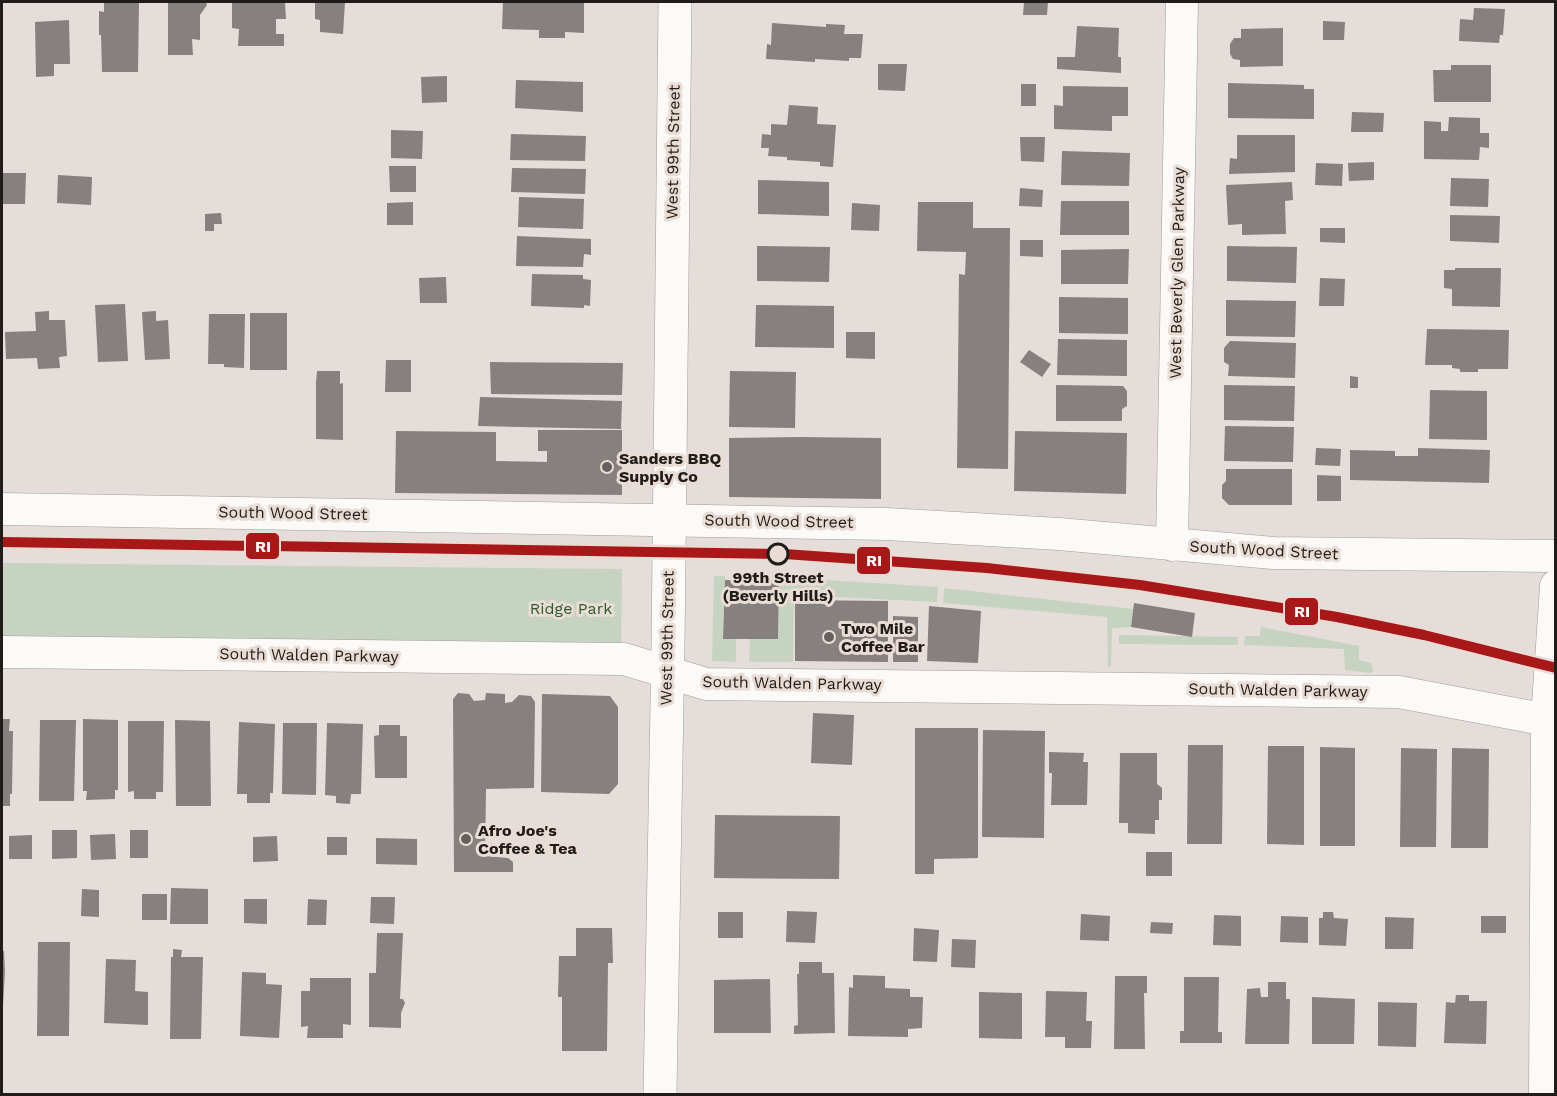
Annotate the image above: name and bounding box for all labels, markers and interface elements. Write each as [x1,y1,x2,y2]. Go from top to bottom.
street label: West 99th Street [662,84,684,219]
street label: West Beverly Glen Parkway [1166,166,1188,379]
place label: Sanders BBQ Supply Co [619,449,721,486]
marker: Sanders BBQ Supply Co [600,460,614,474]
street label: South Wood Street [218,502,368,524]
street label: South Wood Street [704,510,854,532]
line badge: RI [245,532,280,560]
text: RI [255,537,271,556]
street label: South Wood Street [1189,537,1339,563]
marker: 99th Street (Beverly Hills) [767,543,789,565]
line badge: RI [856,546,891,575]
text: RI [866,551,882,570]
place label: 99th Street (Beverly Hills) [723,568,833,605]
street label: West 99th Street [656,570,678,705]
line badge: RI [1284,597,1319,626]
park label: Ridge Park [530,599,612,618]
text: RI [1294,602,1310,621]
place label: Two Mile Coffee Bar [841,619,925,656]
marker: Two Mile Coffee Bar [822,630,836,644]
street label: South Walden Parkway [219,644,399,666]
street label: South Walden Parkway [702,672,882,694]
street label: South Walden Parkway [1188,679,1368,701]
place label: Afro Joe's Coffee & Tea [478,821,577,858]
marker: Afro Joe's Coffee & Tea [459,832,473,846]

